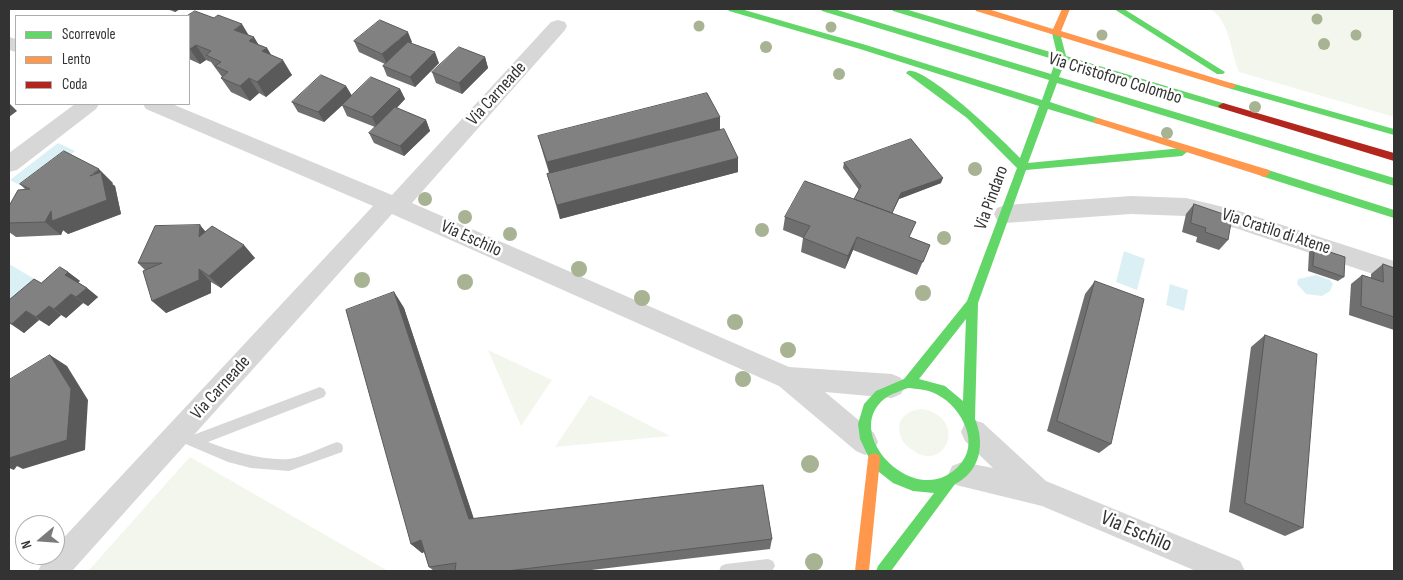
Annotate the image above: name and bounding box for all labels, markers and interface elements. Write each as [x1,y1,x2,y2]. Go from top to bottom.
legend [15,15,190,105]
text: Scorrevole [62,25,116,44]
street label: Via Cristoforo Colombo [1046,48,1184,110]
text: Lento [62,50,91,69]
street label: Via Carneade [463,58,531,130]
text: Coda [62,75,87,94]
street label: Via Pindaro [970,163,1014,233]
street label: Via Cratilo di Atene [1219,204,1333,260]
street label: Via Eschilo [437,216,505,262]
street label: Via Carneade [187,352,255,424]
street label: Via Eschilo [1097,506,1175,558]
north arrow [15,515,65,565]
text: N [17,538,35,551]

